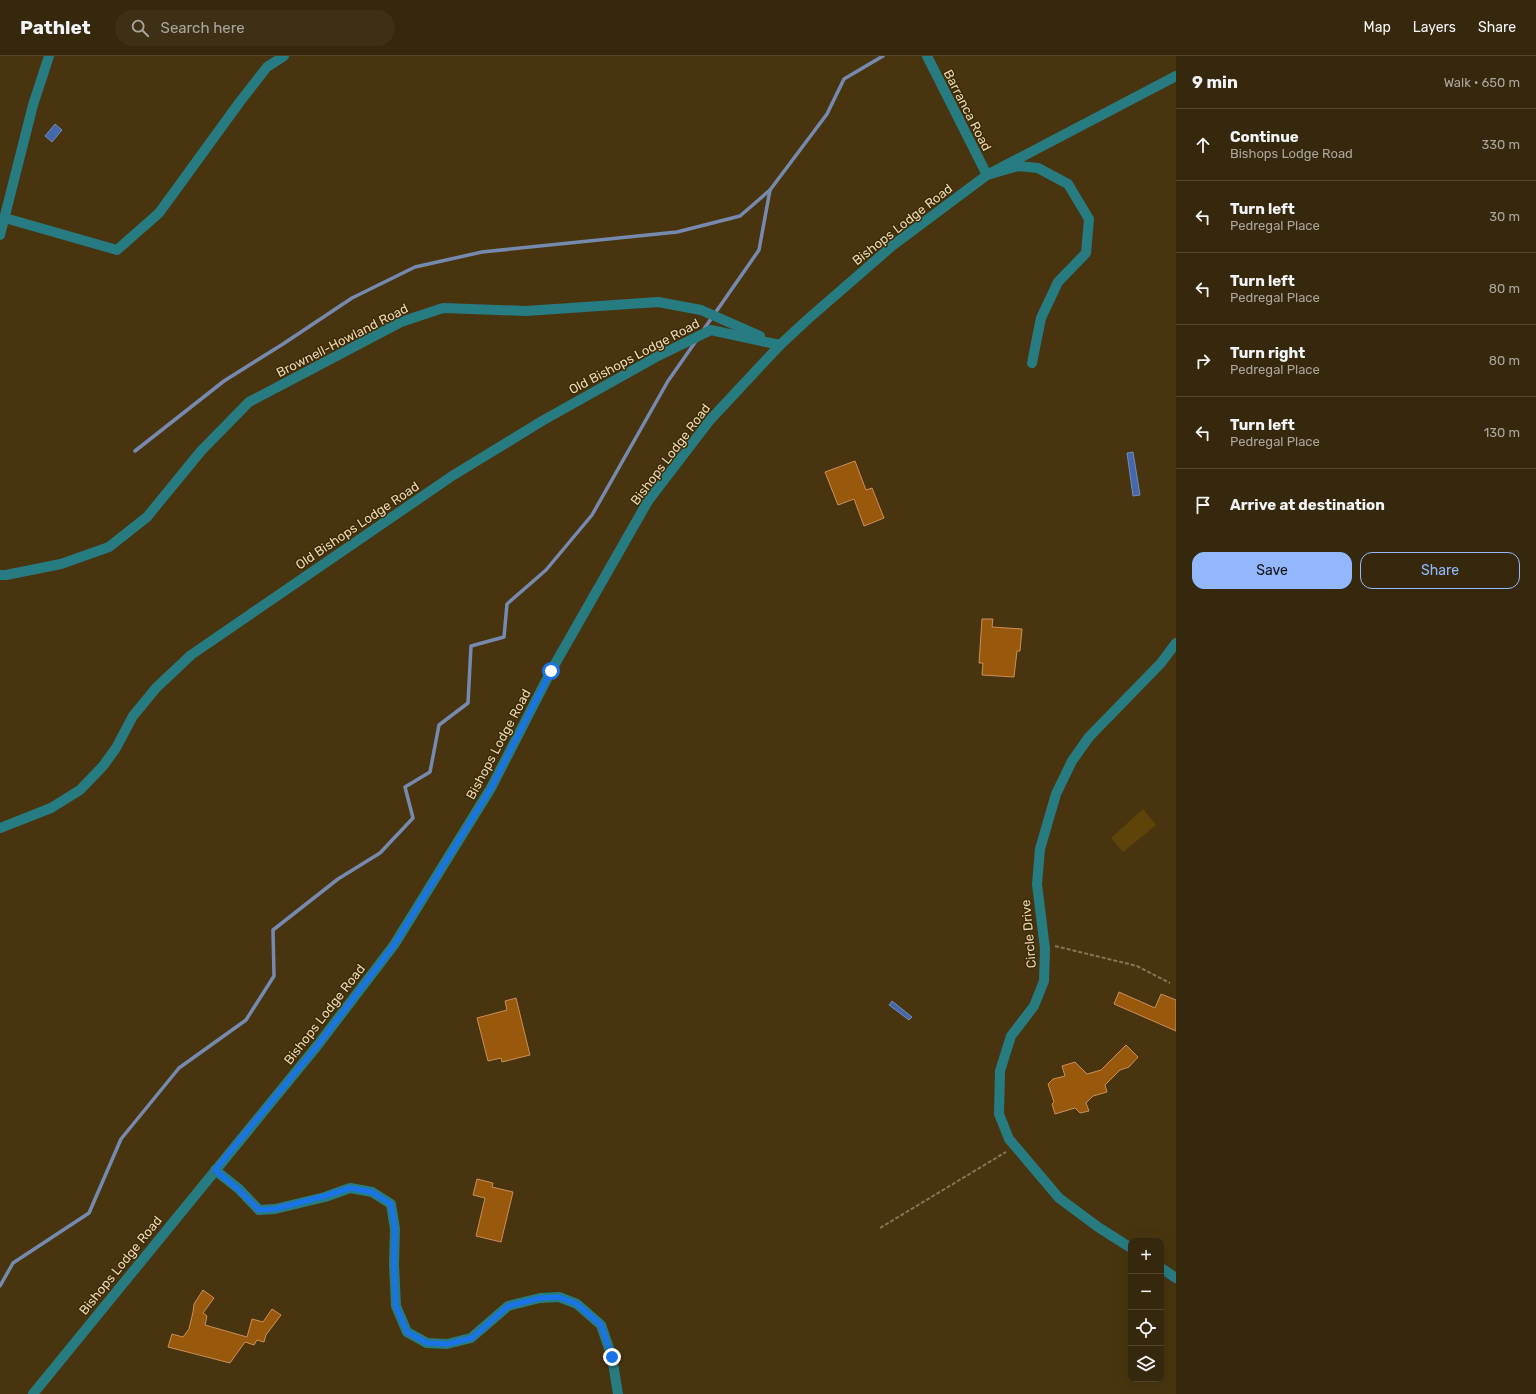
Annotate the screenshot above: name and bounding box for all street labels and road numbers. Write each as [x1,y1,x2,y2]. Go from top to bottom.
street label: Barranca Road [941,67,994,153]
street label: Bishops Lodge Road [849,181,956,269]
street label: Brownell-Howland Road [274,301,411,380]
street label: Old Bishops Lodge Road [566,316,703,398]
street label: Bishops Lodge Road [627,401,714,508]
street label: Old Bishops Lodge Road [293,478,422,573]
street label: Bishops Lodge Road [463,686,535,802]
street label: Circle Drive [1018,899,1039,969]
street label: Bishops Lodge Road [281,961,369,1068]
street label: Bishops Lodge Road [76,1213,166,1318]

